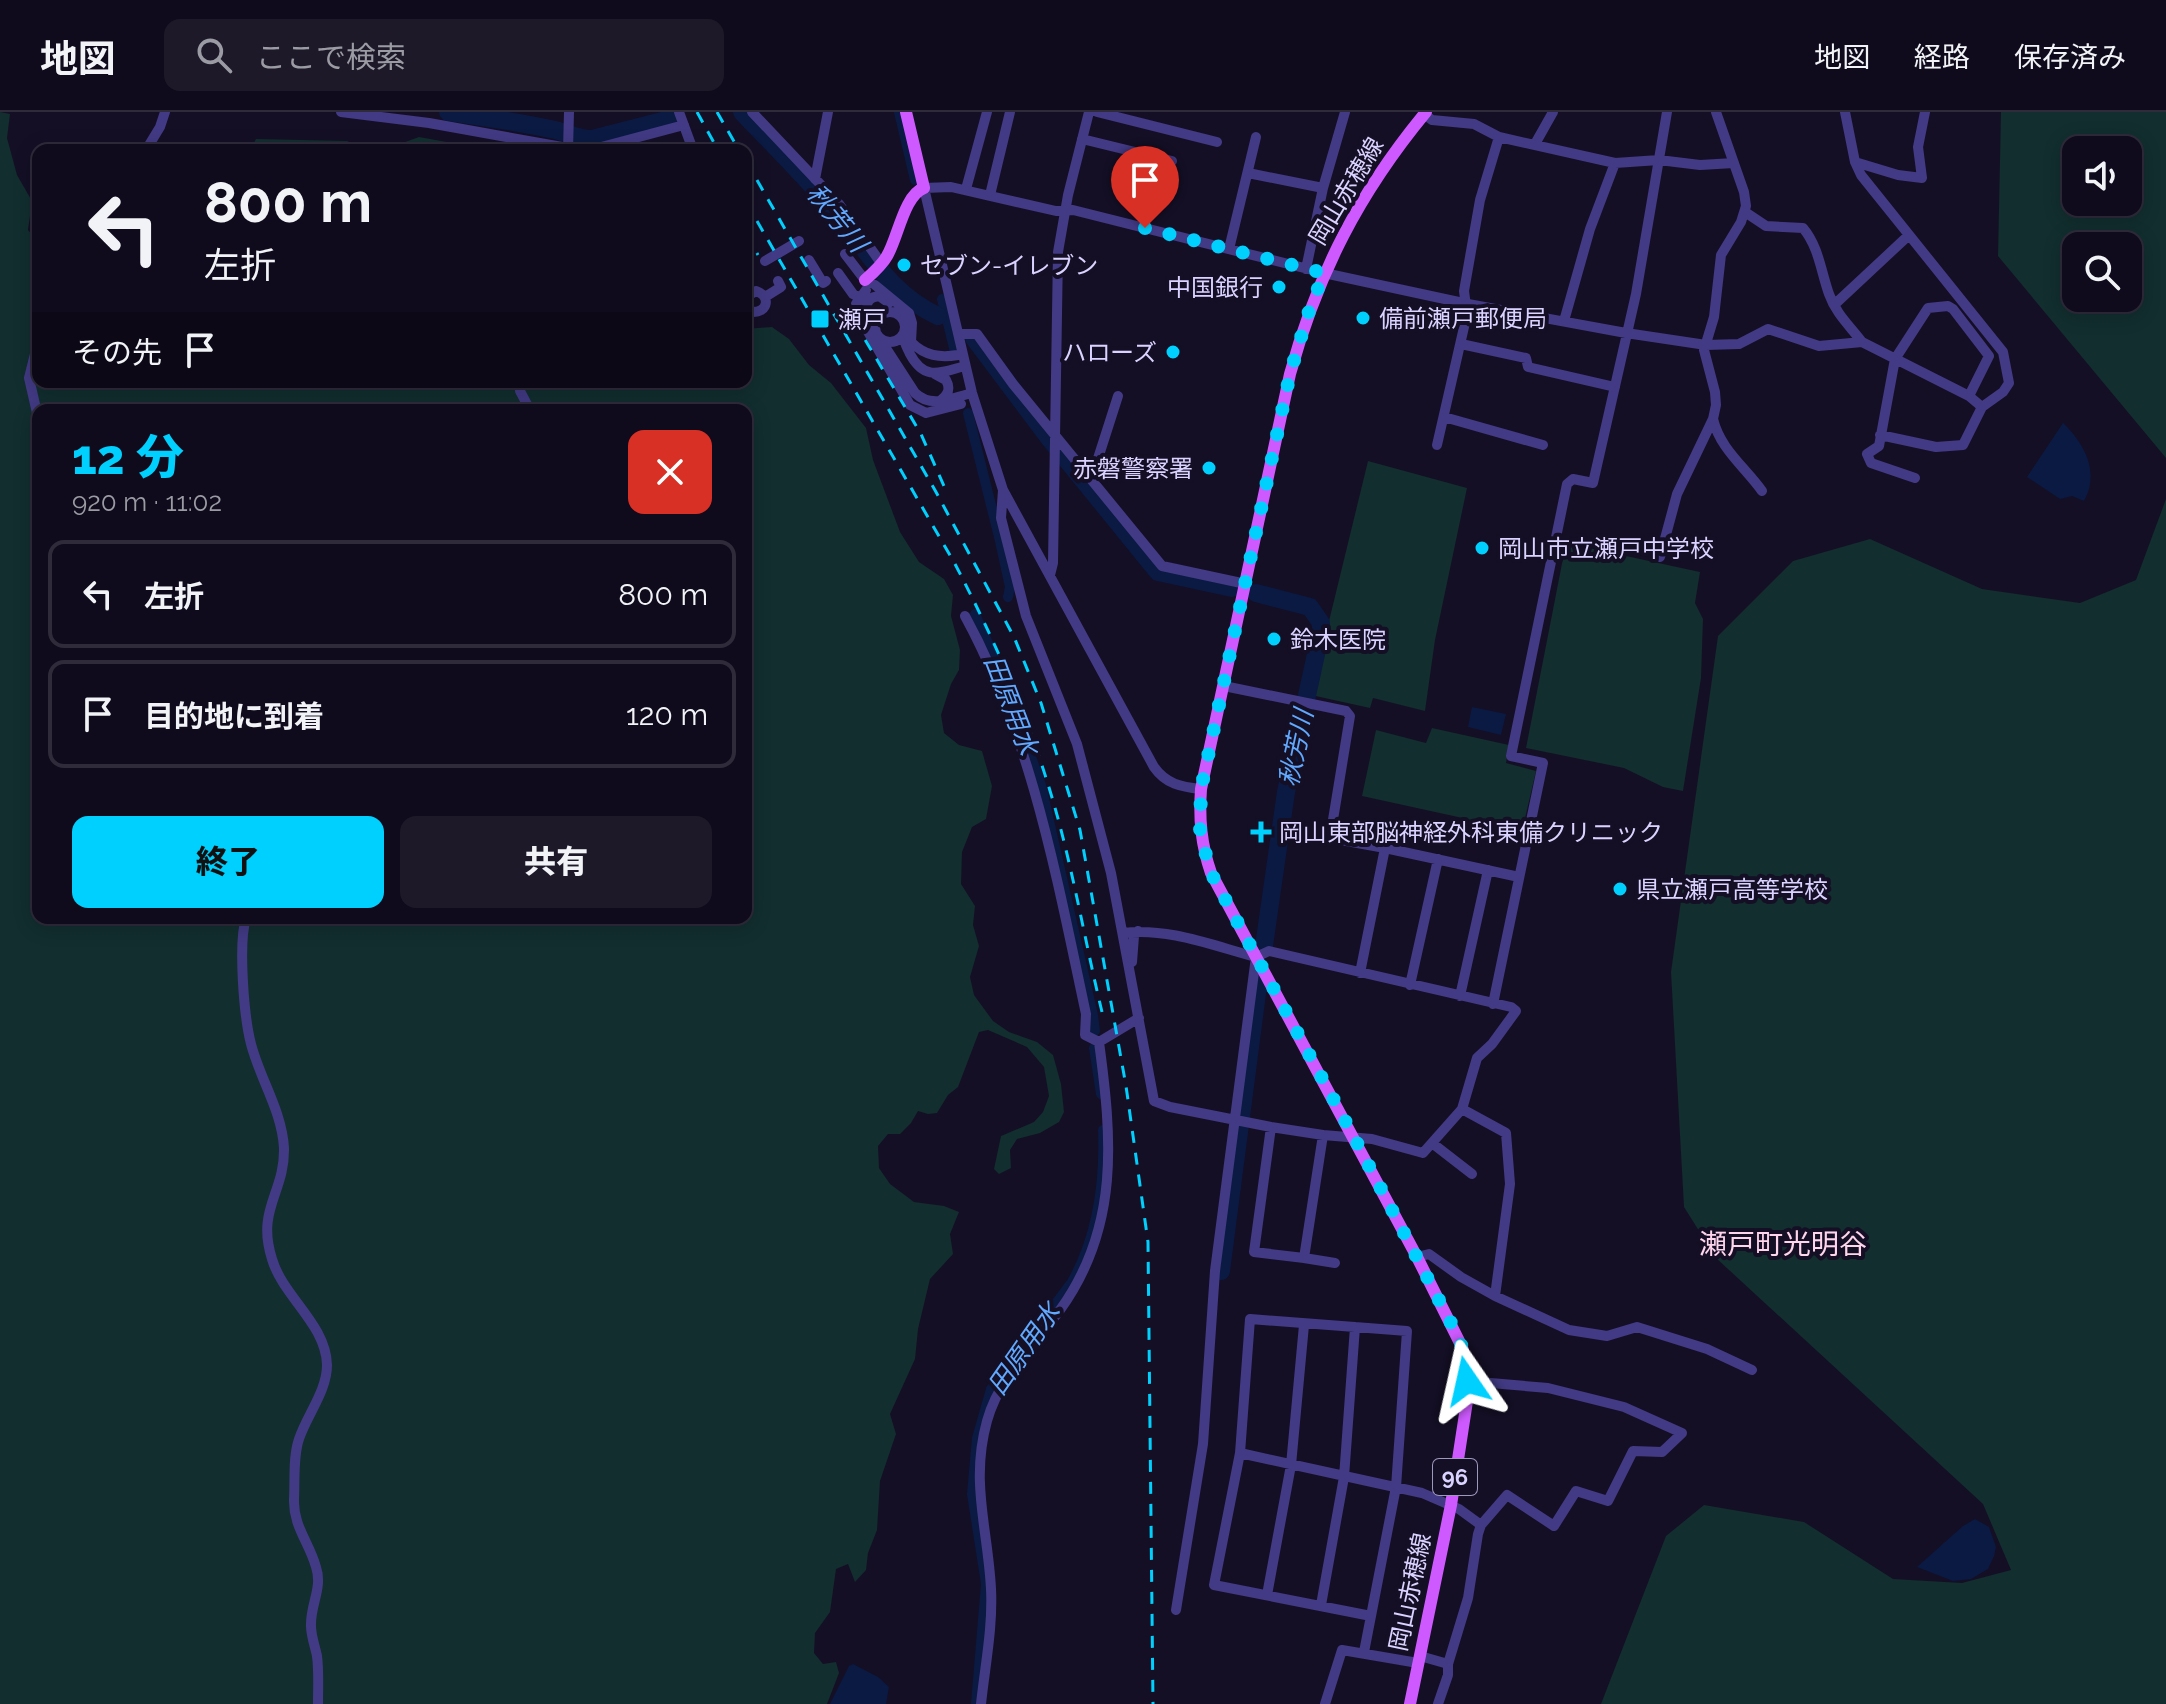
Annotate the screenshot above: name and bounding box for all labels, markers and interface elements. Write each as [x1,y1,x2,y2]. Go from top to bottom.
search box [164,19,724,91]
icon: search [192,33,236,77]
text: 地図 [40,36,116,81]
text: ここで検索 [256,40,406,75]
text: 地図 [1814,41,1870,74]
text: 経路 [1914,41,1970,74]
text: 保存済み [2014,41,2126,74]
street label: 岡山赤穂線 [1303,132,1389,250]
map controls [2062,136,2142,312]
button: sound [2062,136,2142,216]
pin [1111,146,1179,228]
icon: arrive [1123,158,1167,202]
text: 800 m [204,169,372,235]
icon: left [72,176,176,280]
water label: 秋芳川 [801,178,875,260]
button: search [2062,232,2142,312]
text: 左折 [204,244,276,286]
place label: セブン-イレブン [920,251,1098,280]
marker: セブン-イレブン [895,256,913,274]
place label: 中国銀行 [1167,273,1263,302]
marker: 中国銀行 [1270,278,1288,296]
place label: 備前瀬戸郵便局 [1379,304,1547,333]
place label: 瀬戸 [838,305,886,334]
marker: 瀬戸 [809,308,831,330]
marker: 備前瀬戸郵便局 [1354,309,1372,327]
icon: arrive [178,328,222,372]
text: その先 [72,335,162,370]
place label: ハローズ [1062,338,1157,367]
marker: ハローズ [1164,343,1182,361]
text: 12 分 [72,429,184,485]
button: close [628,430,712,514]
place label: 赤磐警察署 [1073,454,1193,483]
marker: 赤磐警察署 [1200,459,1218,477]
text: 920 m · 11:02 [72,487,222,517]
place label: 岡山市立瀬戸中学校 [1498,534,1714,563]
marker: 岡山市立瀬戸中学校 [1473,539,1491,557]
icon: left [76,572,120,616]
text: 800 m [618,577,708,612]
text: 左折 [144,579,204,614]
place label: 鈴木医院 [1290,625,1386,654]
marker: 鈴木医院 [1265,630,1283,648]
water label: 田原用水 [978,651,1045,762]
icon: arrive [76,692,120,736]
text: 120 m [626,697,708,732]
text: 目的地に到着 [144,699,324,734]
water label: 秋芳川 [1273,704,1319,789]
button: 終了 [72,816,384,908]
button: 共有 [400,816,712,908]
place label: 岡山東部脳神経外科東備クリニック [1279,818,1663,847]
marker: 岡山東部脳神経外科東備クリニック [1250,821,1272,843]
place label: 県立瀬戸高等学校 [1636,875,1828,904]
marker: 県立瀬戸高等学校 [1611,880,1629,898]
district label: 瀬戸町光明谷 [1699,1228,1867,1261]
water label: 田原用水 [982,1295,1068,1400]
position arrow [1425,1339,1509,1423]
road number: 96 [1433,1459,1477,1495]
street label: 岡山赤穂線 [1383,1530,1437,1654]

